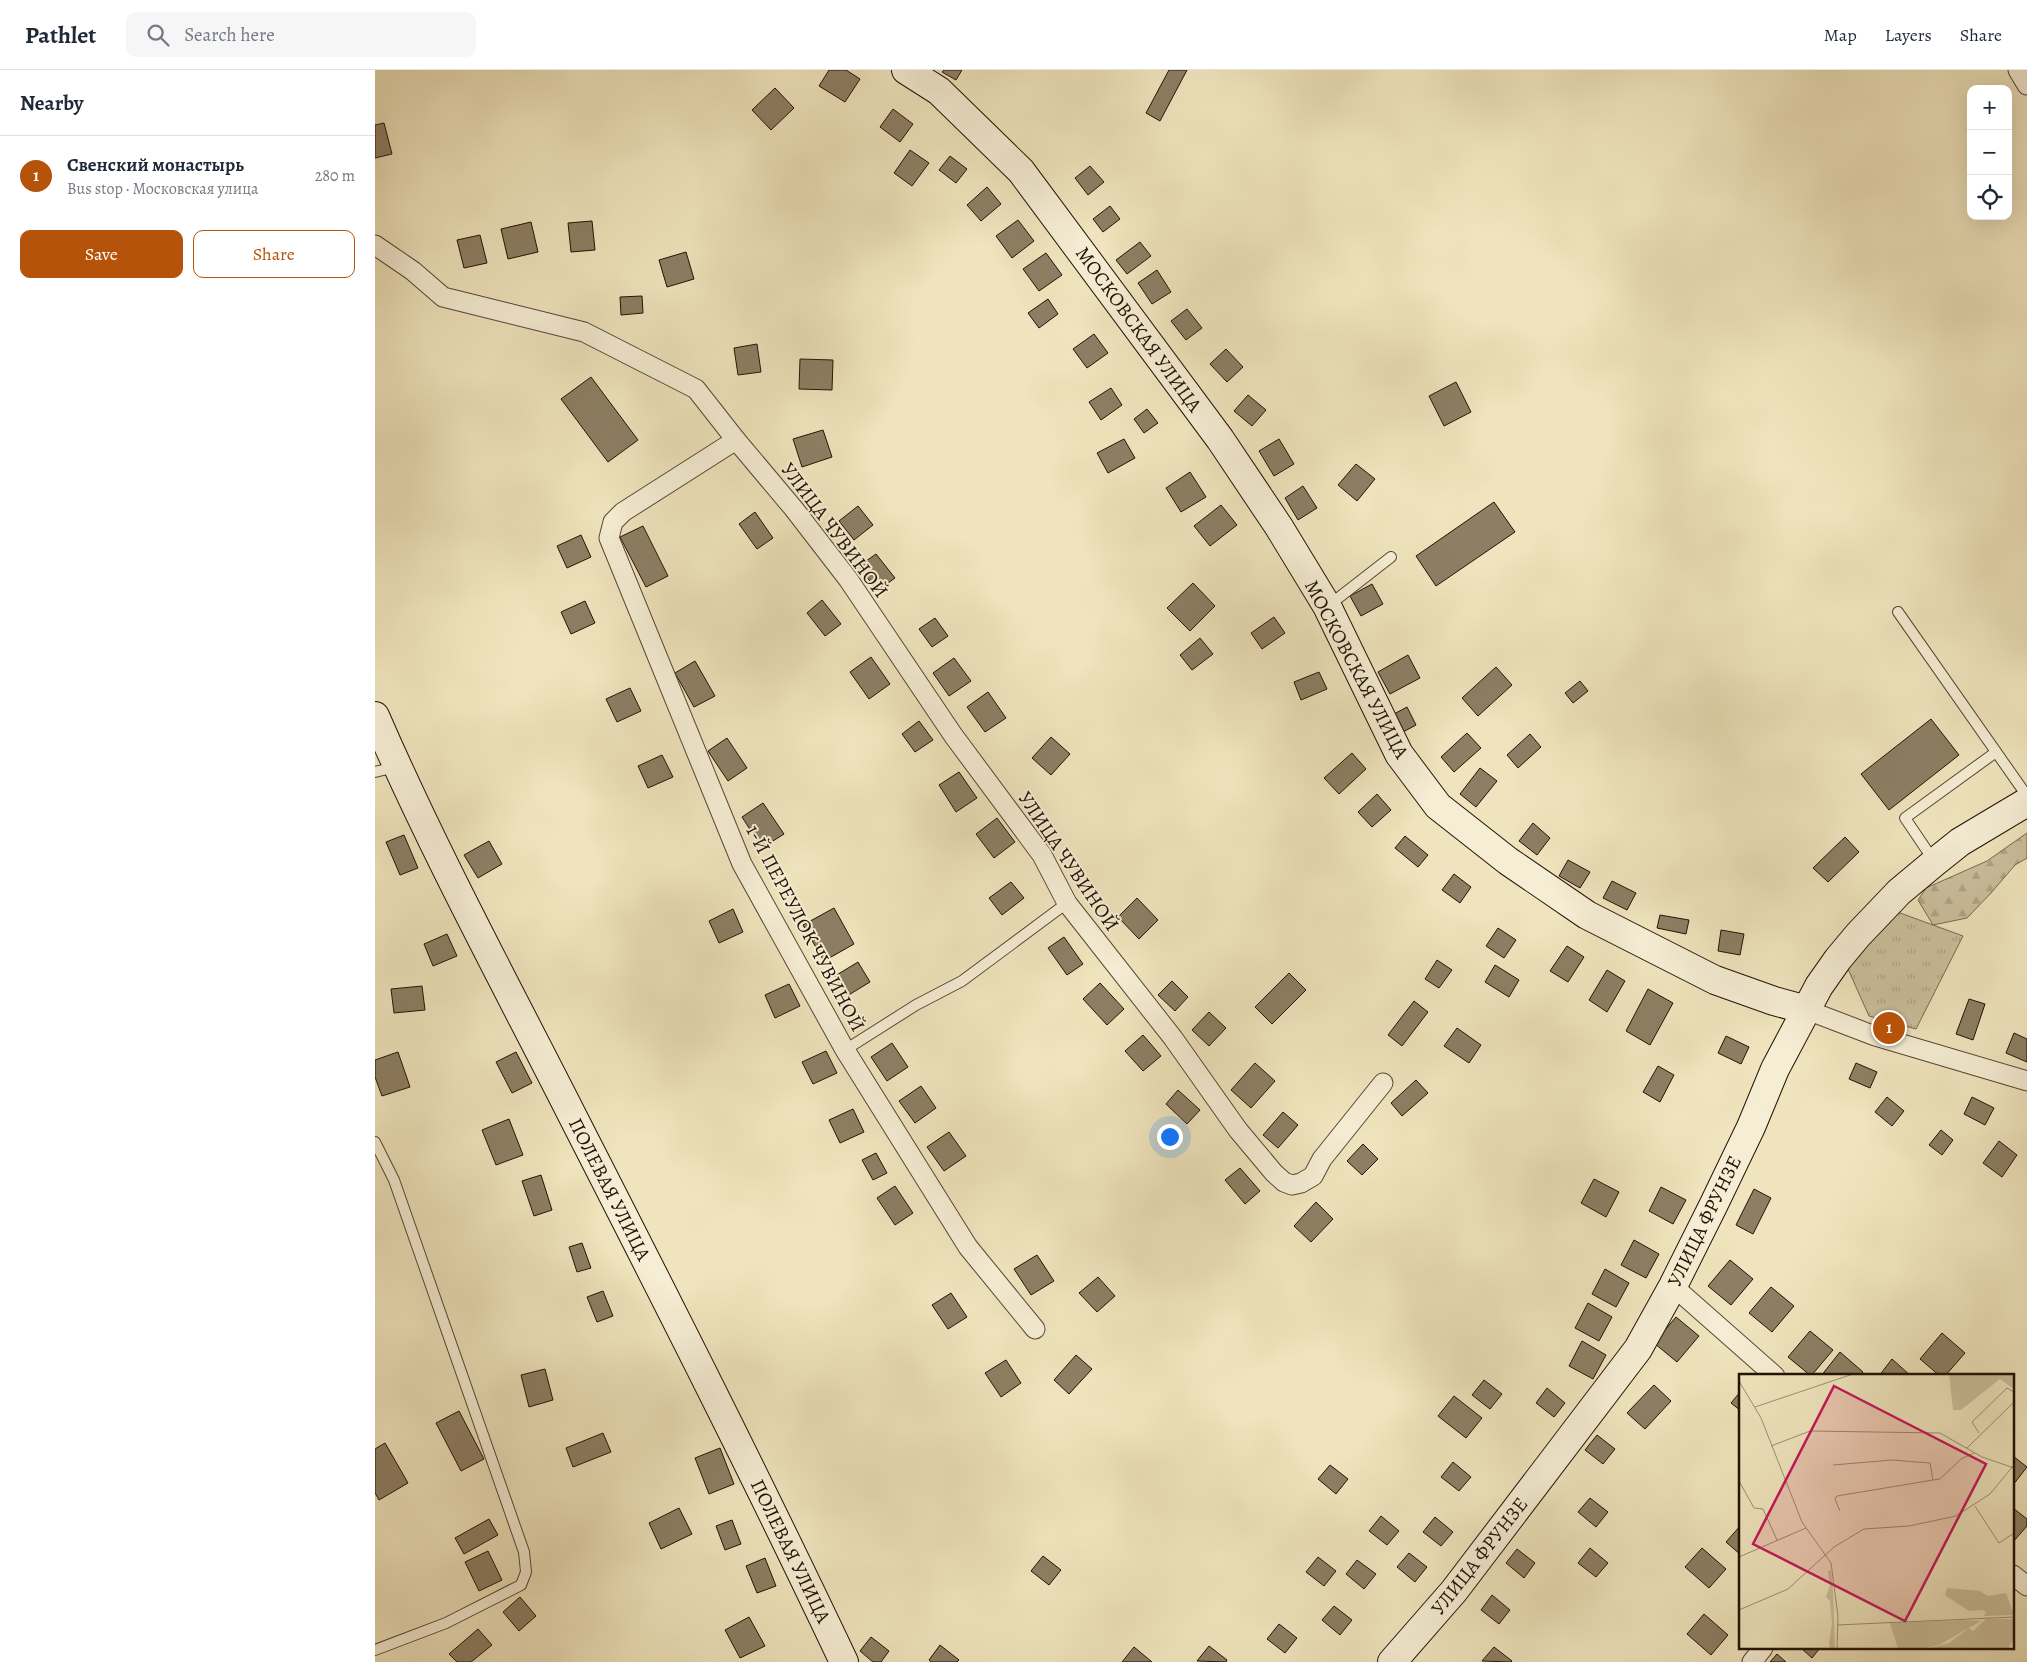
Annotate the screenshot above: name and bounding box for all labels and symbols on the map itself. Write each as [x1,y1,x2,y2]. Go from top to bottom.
street label: МОСКОВСКАЯ УЛИЦА [1069,241,1208,418]
street label: УЛИЦА ЧУВИНОЙ [775,457,894,604]
street label: МОСКОВСКАЯ УЛИЦА [1298,575,1415,764]
street label: УЛИЦА ЧУВИНОЙ [1012,786,1125,936]
street label: 1-Й ПЕРЕУЛОК ЧУВИНОЙ [740,820,872,1036]
pin: 1 [1873,1009,1905,1047]
street label: ПОЛЕВАЯ УЛИЦА [562,1113,657,1266]
your location [1157,1124,1183,1150]
street label: УЛИЦА ФРУНЗЕ [1661,1151,1748,1291]
inset map [1739,1374,2015,1650]
street label: ПОЛЕВАЯ УЛИЦА [744,1475,837,1628]
street label: УЛИЦА ФРУНЗЕ [1425,1492,1534,1621]

